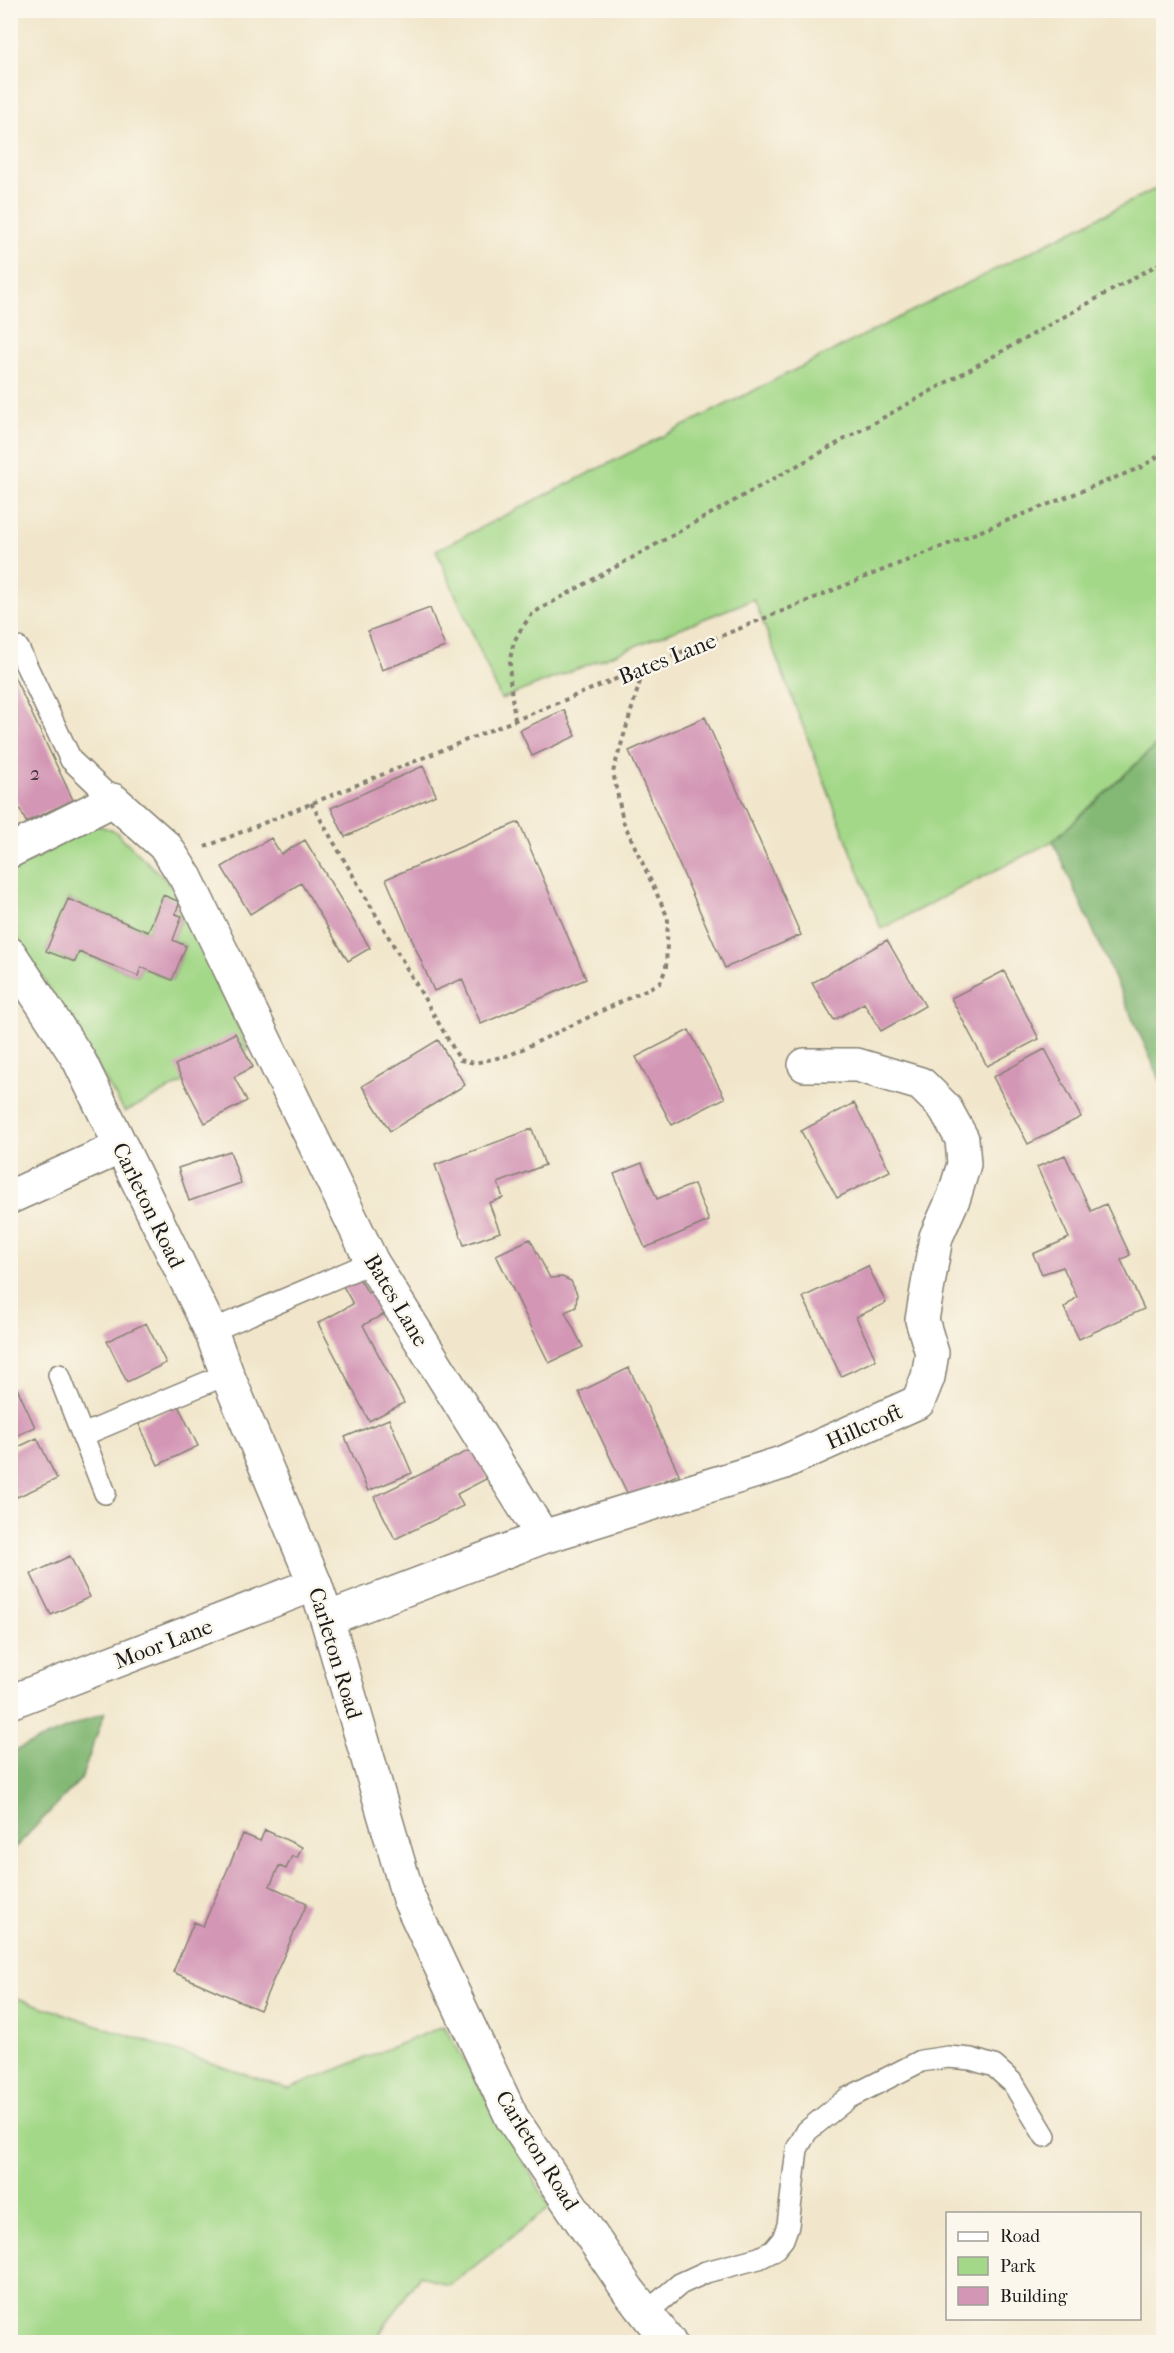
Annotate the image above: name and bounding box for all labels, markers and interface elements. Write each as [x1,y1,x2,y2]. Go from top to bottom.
street label: Bates Lane [615,628,720,690]
house number: 2 [30,762,40,785]
street label: Carleton Road [107,1138,190,1273]
street label: Bates Lane [358,1250,434,1351]
street label: Hillcroft [822,1399,907,1455]
street label: Carleton Road [303,1584,368,1723]
street label: Moor Lane [111,1613,216,1675]
street label: Carleton Road [490,2086,585,2216]
legend [946,2212,1141,2320]
text: Road [1000,2226,1040,2247]
text: Park [1000,2256,1037,2277]
text: Building [1000,2286,1068,2307]

